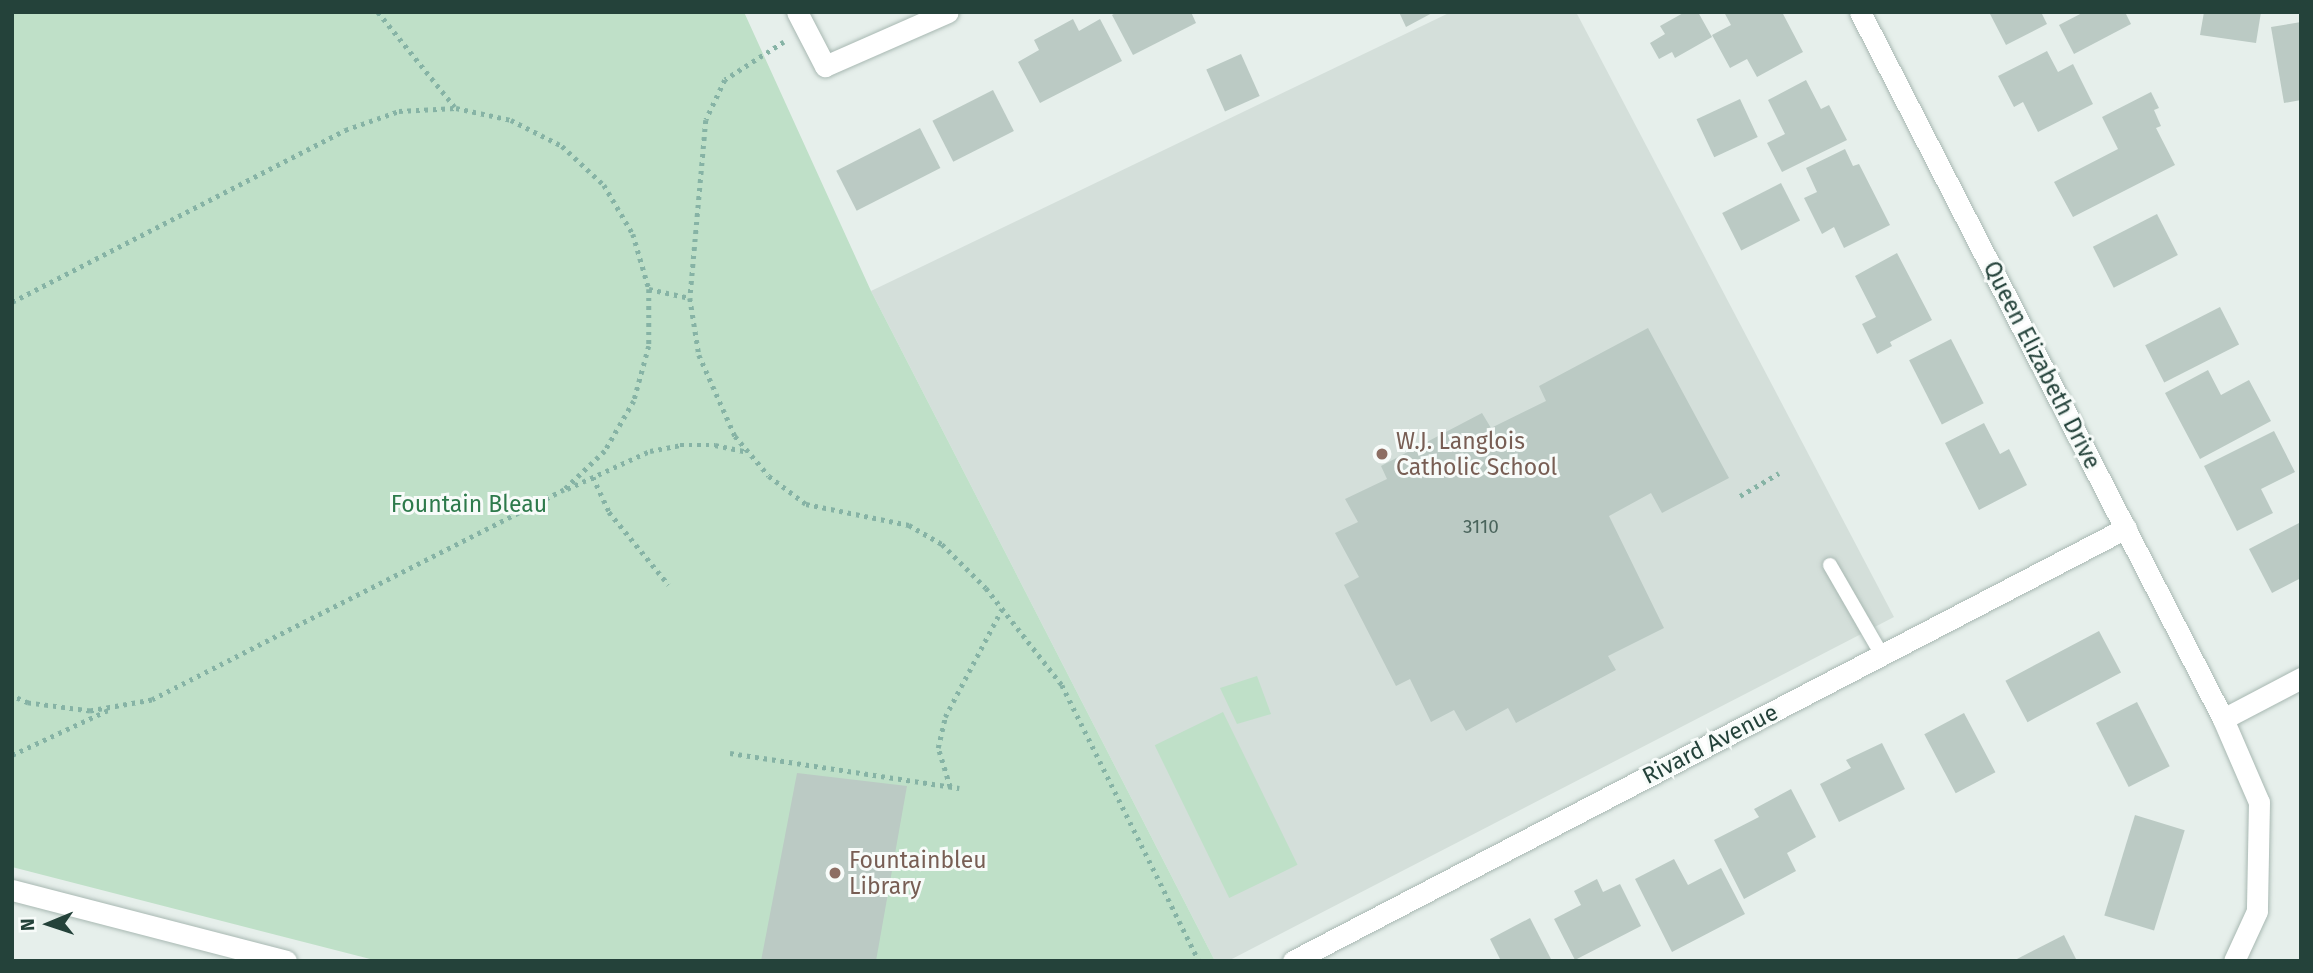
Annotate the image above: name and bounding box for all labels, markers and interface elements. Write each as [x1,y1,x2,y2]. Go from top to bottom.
street label: Queen Elizabeth Drive [1978,256,2106,474]
place label: W.J. Langlois Catholic School [1396,427,1557,481]
marker: W.J. Langlois Catholic School [1374,446,1390,462]
park label: Fountain Bleau [391,490,547,518]
house number: 3110 [1463,516,1499,538]
street label: Rivard Avenue [1638,698,1782,790]
place label: Fountainbleu Library [849,846,987,900]
marker: Fountainbleu Library [827,865,843,881]
north arrow [14,889,84,959]
text: N [16,918,39,931]

